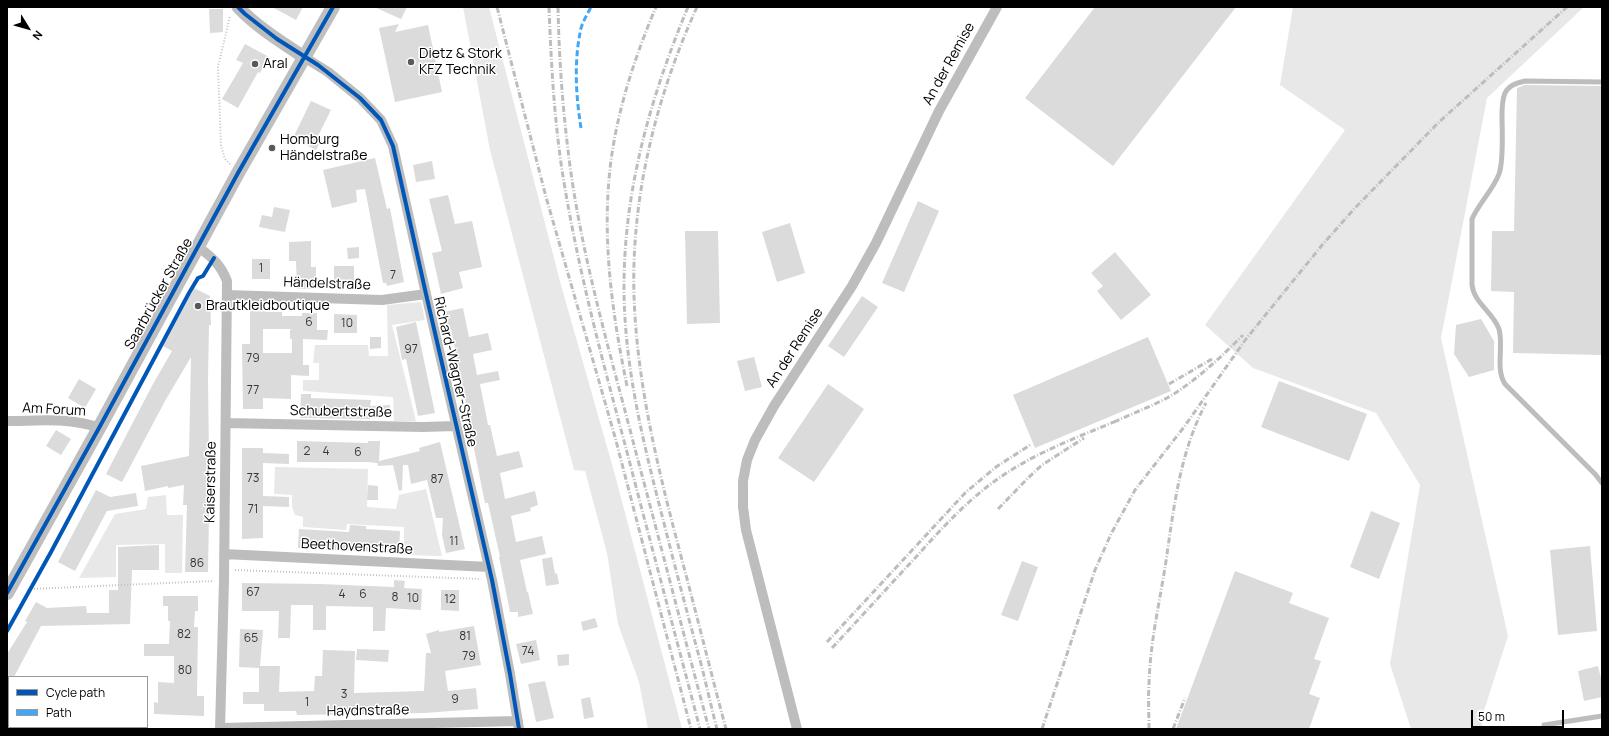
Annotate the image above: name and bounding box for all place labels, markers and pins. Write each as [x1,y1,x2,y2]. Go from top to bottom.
place label: Dietz & Stork KFZ Technik [419,46,502,78]
place label: Aral [263,56,288,72]
marker: Dietz & Stork KFZ Technik [406,57,416,67]
marker: Aral [250,59,260,69]
place label: Homburg Händelstraße [280,132,367,164]
marker: Homburg Händelstraße [267,143,277,153]
place label: Brautkleidboutique [206,298,330,314]
marker: Brautkleidboutique [193,301,203,311]

